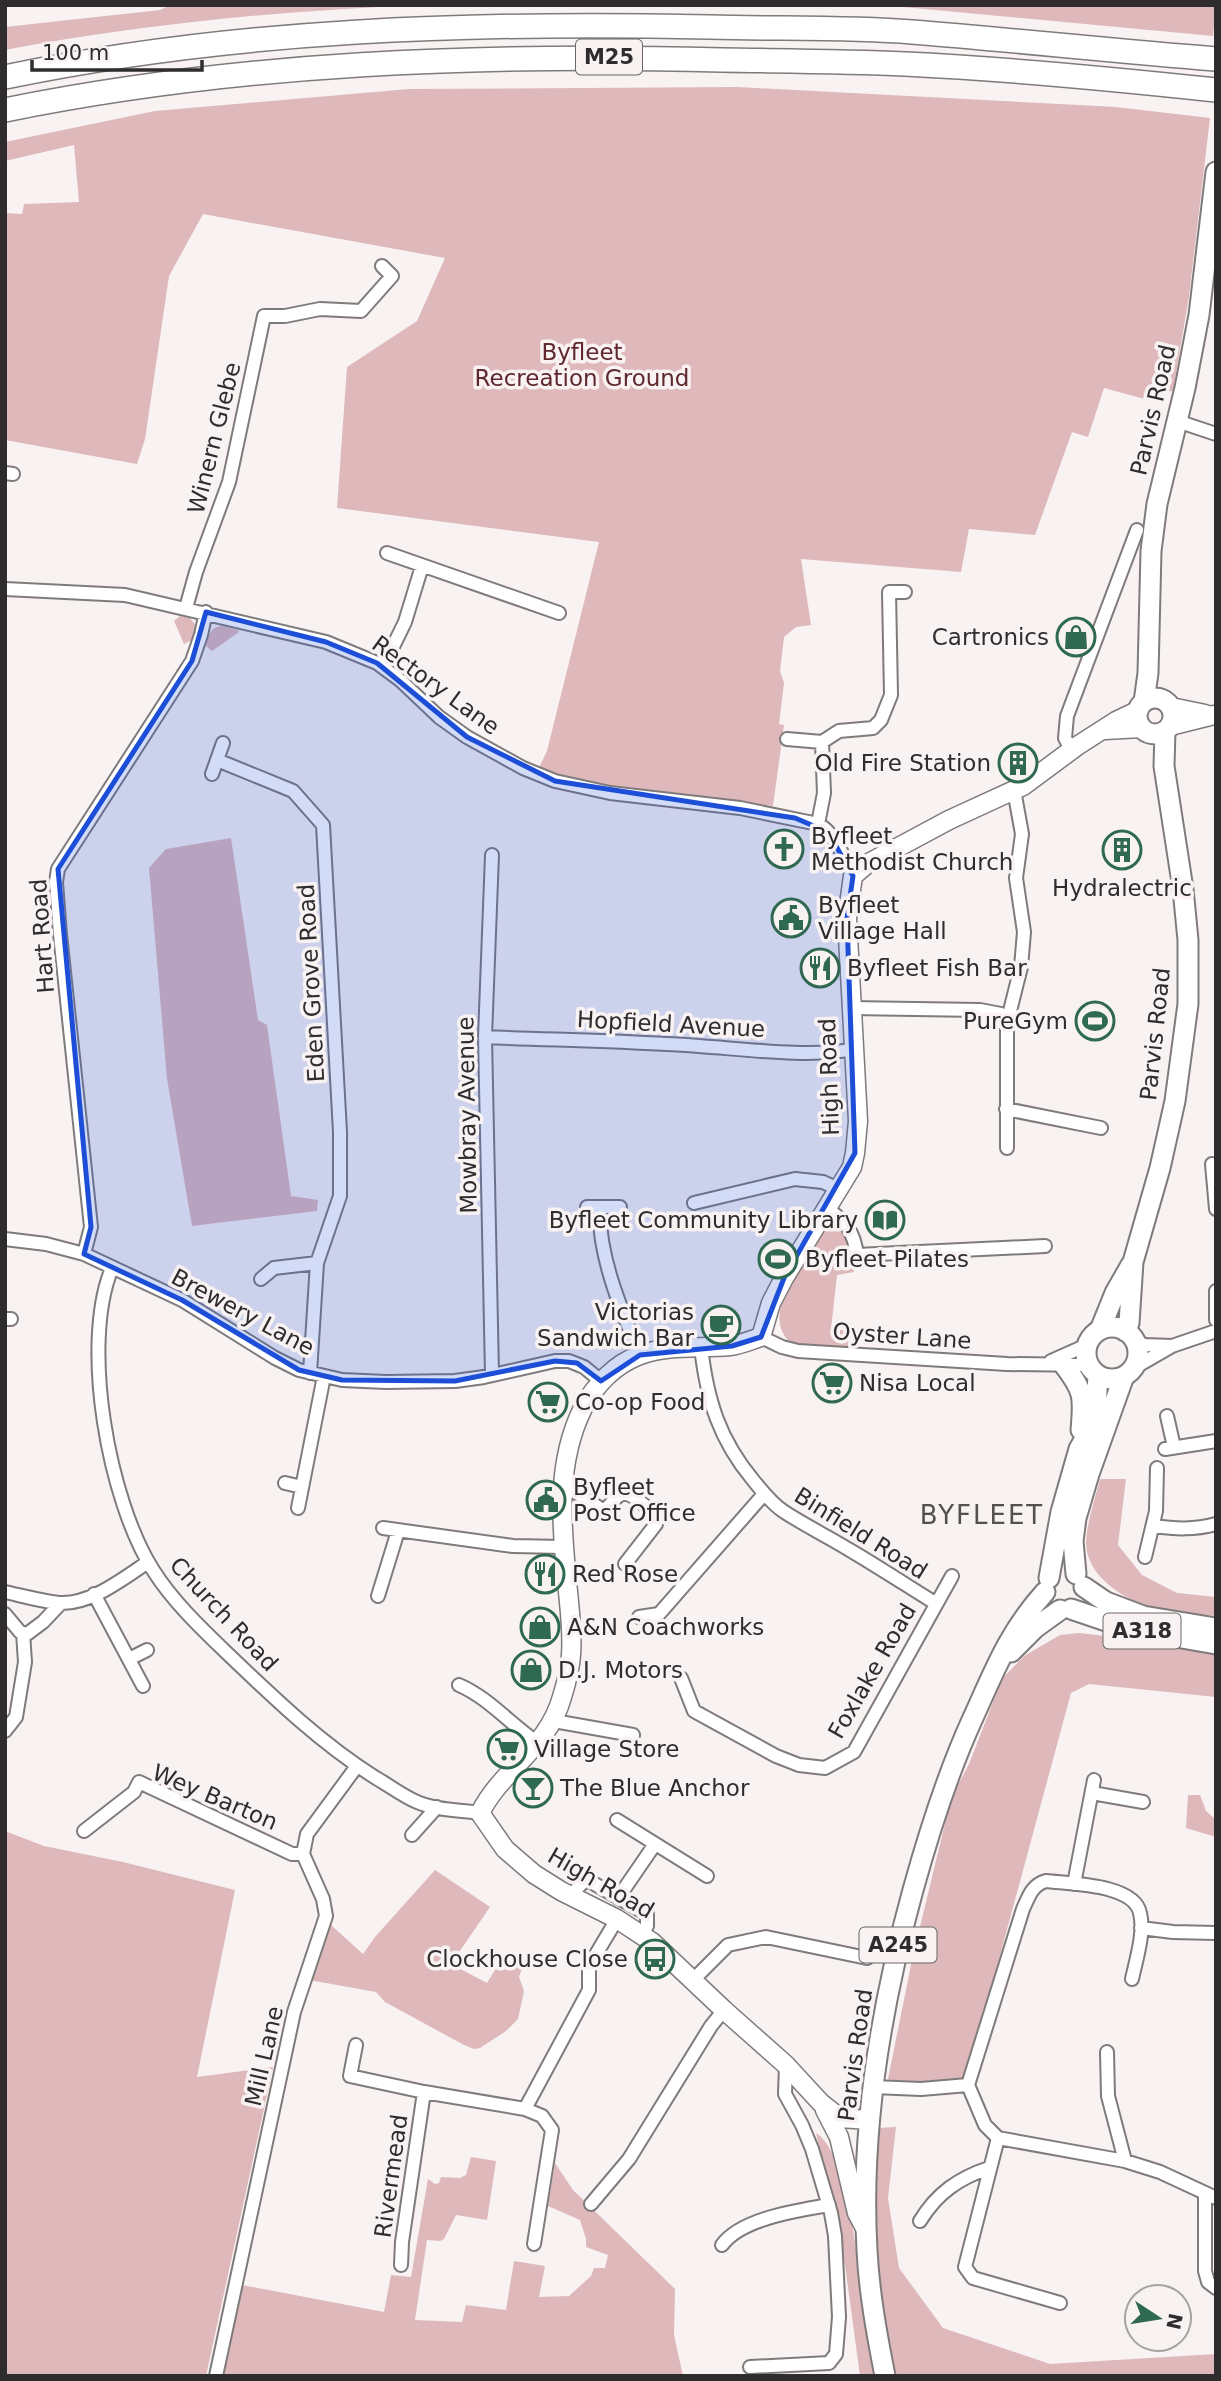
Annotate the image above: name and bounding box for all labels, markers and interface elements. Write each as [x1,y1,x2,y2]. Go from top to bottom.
scale bar [32,28,201,72]
road number: M25 [576,40,642,74]
text: 100 m [42,41,109,65]
park label: Byfleet Recreation Ground [475,339,689,391]
street label: Parvis Road [1125,342,1181,478]
street label: Winern Glebe [183,359,245,517]
shop icon: Cartronics [1055,616,1097,658]
place label: Cartronics [932,624,1049,650]
street label: Rectory Lane [367,630,505,740]
building icon: Old Fire Station [997,742,1039,784]
place label: Old Fire Station [814,750,991,776]
place label: Byfleet Methodist Church [811,823,1013,875]
church icon: Byfleet Methodist Church [763,828,805,870]
building icon: Hydralectric [1101,829,1143,871]
place label: Hydralectric [1052,875,1192,901]
street label: Hart Road [25,878,59,994]
street label: Eden Grove Road [293,883,329,1083]
place label: Byfleet Village Hall [818,892,947,944]
public building icon: Byfleet Village Hall [770,897,812,939]
restaurant icon: Byfleet Fish Bar [799,947,841,989]
place label: Byfleet Fish Bar [847,955,1027,981]
street label: Parvis Road [1135,966,1175,1102]
sports icon: PureGym [1074,1000,1116,1042]
street label: Hopfield Avenue [576,1006,766,1042]
place label: PureGym [963,1008,1068,1034]
street label: Mowbray Avenue [452,1016,482,1214]
street label: High Road [814,1018,844,1136]
library icon: Byfleet Community Library [864,1199,906,1241]
place label: Byfleet Community Library [549,1207,858,1233]
sports icon: Byfleet Pilates [757,1238,799,1280]
place label: Byfleet Pilates [805,1246,969,1272]
street label: Brewery Lane [167,1263,319,1361]
place label: Victorias Sandwich Bar [537,1299,695,1351]
cafe icon: Victorias Sandwich Bar [700,1304,742,1346]
street label: Oyster Lane [832,1318,972,1354]
supermarket icon: Nisa Local [811,1362,853,1404]
place label: Nisa Local [859,1370,976,1396]
supermarket icon: Co-op Food [527,1381,569,1423]
place label: Co-op Food [575,1389,705,1415]
place label: Byfleet Post Office [573,1474,696,1526]
public building icon: Byfleet Post Office [525,1479,567,1521]
street label: Binfield Road [790,1482,932,1584]
district label: BYFLEET [920,1500,1044,1530]
street label: Church Road [165,1552,283,1676]
restaurant icon: Red Rose [524,1553,566,1595]
place label: Red Rose [572,1561,678,1587]
street label: Foxlake Road [823,1599,921,1743]
shop icon: A&N Coachworks [519,1606,561,1648]
place label: A&N Coachworks [567,1614,764,1640]
road number: A318 [1104,1614,1180,1648]
shop icon: D.J. Motors [510,1649,552,1691]
place label: D.J. Motors [558,1657,683,1683]
supermarket icon: Village Store [486,1728,528,1770]
place label: Village Store [534,1736,679,1762]
street label: Wey Barton [148,1759,282,1835]
bar icon: The Blue Anchor [512,1767,554,1809]
place label: The Blue Anchor [559,1775,750,1801]
street label: High Road [543,1842,659,1924]
road number: A245 [860,1927,936,1962]
bus stop icon: Clockhouse Close [634,1938,676,1980]
place label: Clockhouse Close [426,1946,628,1972]
street label: Parvis Road [833,1987,877,2123]
street label: Mill Lane [240,2003,288,2109]
street label: Rivermead [369,2113,413,2239]
north arrow [1123,2283,1193,2353]
text: N [1162,2311,1187,2332]

